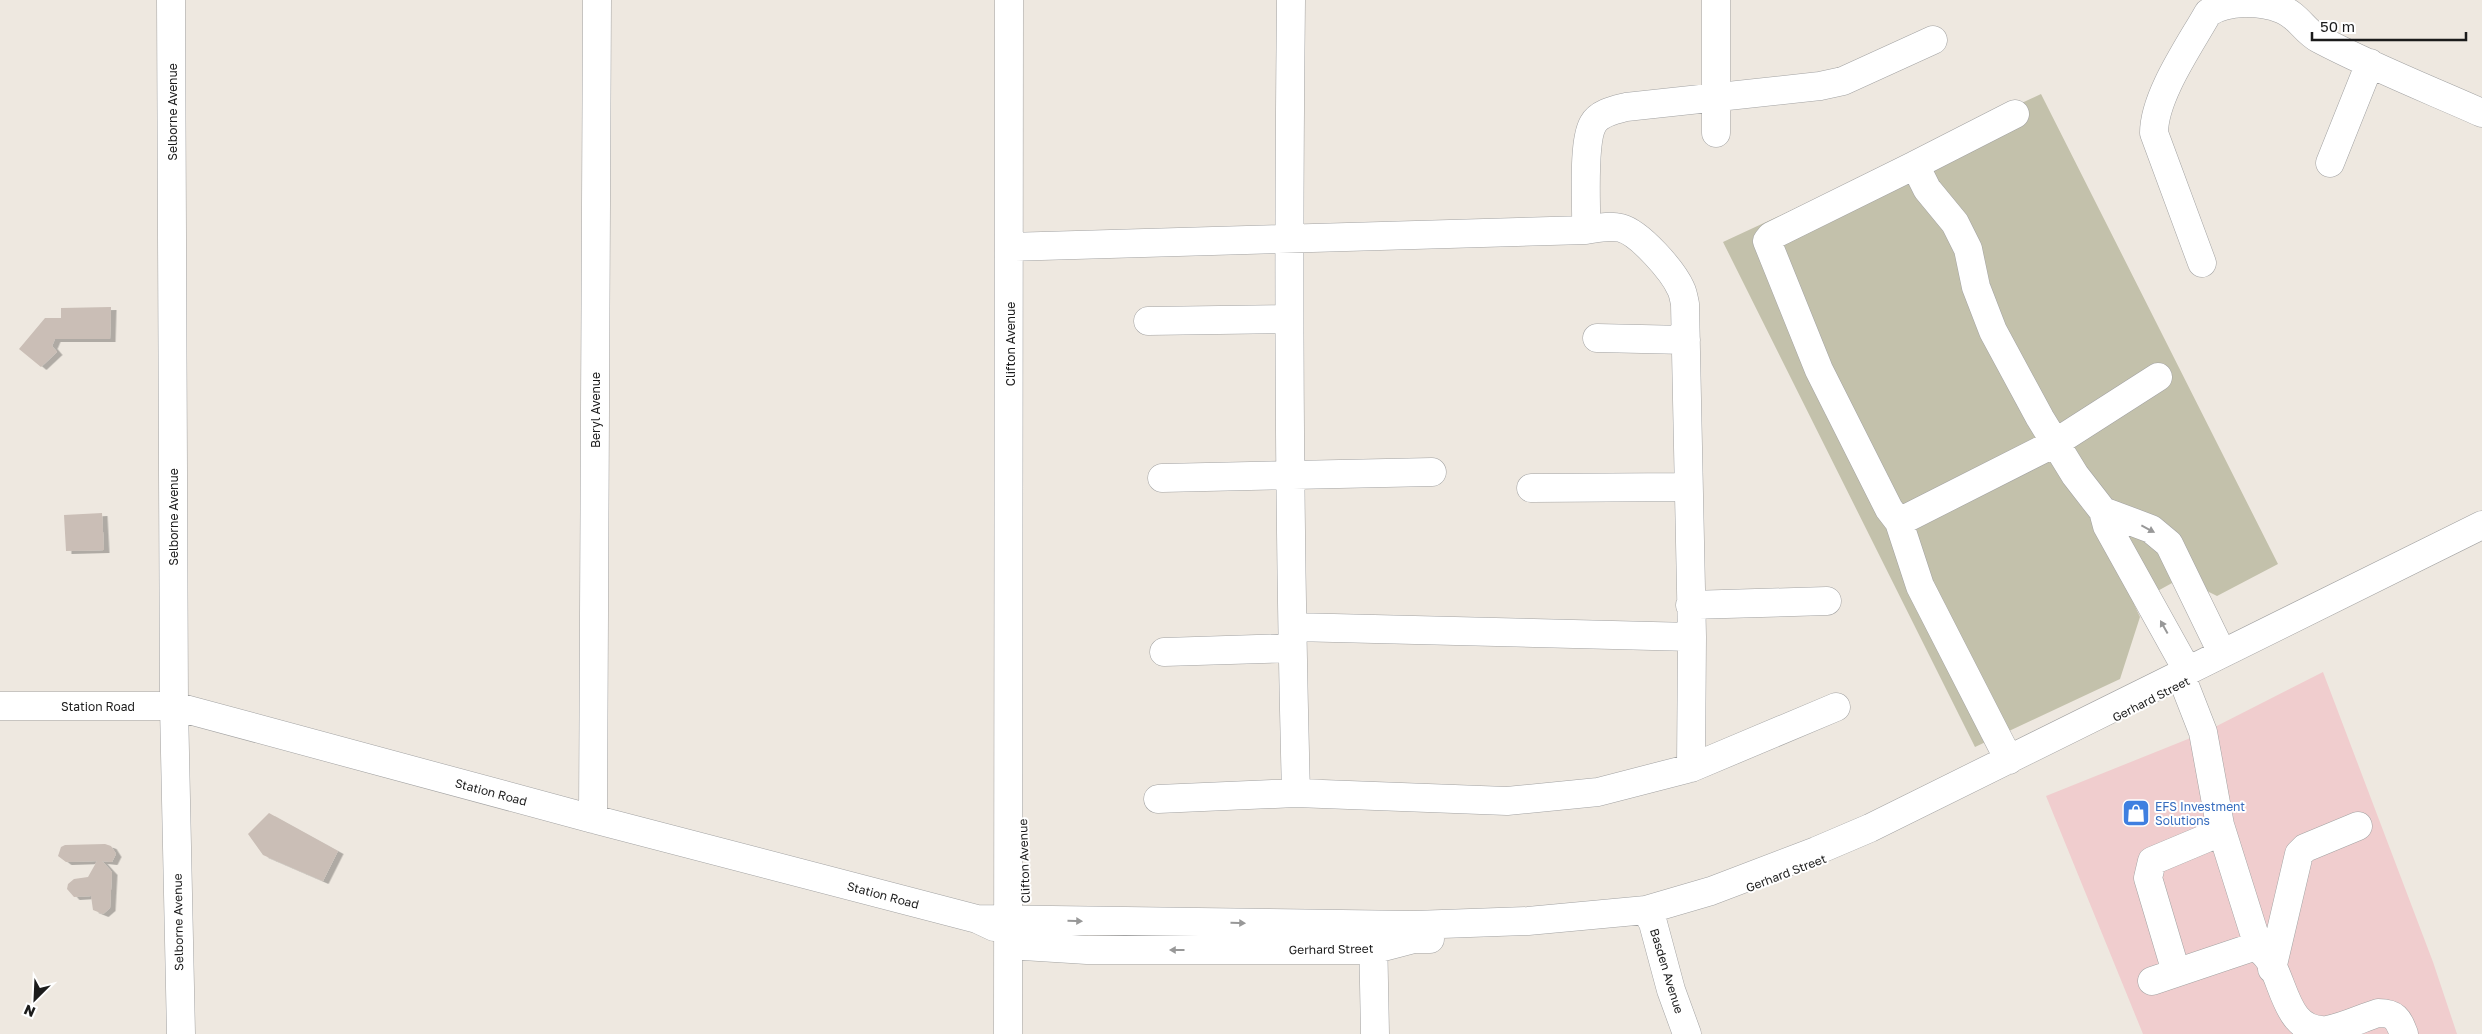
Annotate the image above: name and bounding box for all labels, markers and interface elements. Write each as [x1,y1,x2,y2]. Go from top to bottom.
scale bar [2312,10,2466,42]
text: 50 m [2320,17,2355,35]
street label: Selborne Avenue [165,63,180,161]
street label: Clifton Avenue [1003,302,1018,386]
street label: Beryl Avenue [588,372,603,448]
street label: Selborne Avenue [166,468,181,566]
one-way arrow [2141,525,2155,533]
one-way arrow [2159,620,2168,634]
street label: Gerhard Street [2110,673,2192,725]
street label: Station Road [61,699,135,714]
street label: Station Road [453,775,529,809]
shop icon: EFS Investment Solutions [2121,798,2151,828]
place label: EFS Investment Solutions [2155,799,2245,828]
street label: Clifton Avenue [1015,819,1033,903]
street label: Gerhard Street [1744,851,1828,895]
street label: Selborne Avenue [170,873,186,971]
street label: Station Road [845,878,921,912]
one-way arrow [1067,917,1083,925]
one-way arrow [1230,919,1246,927]
street label: Basden Avenue [1647,927,1687,1015]
street label: Gerhard Street [1289,941,1374,957]
one-way arrow [1169,946,1185,954]
north arrow [10,974,60,1024]
text: N [21,1001,38,1021]

